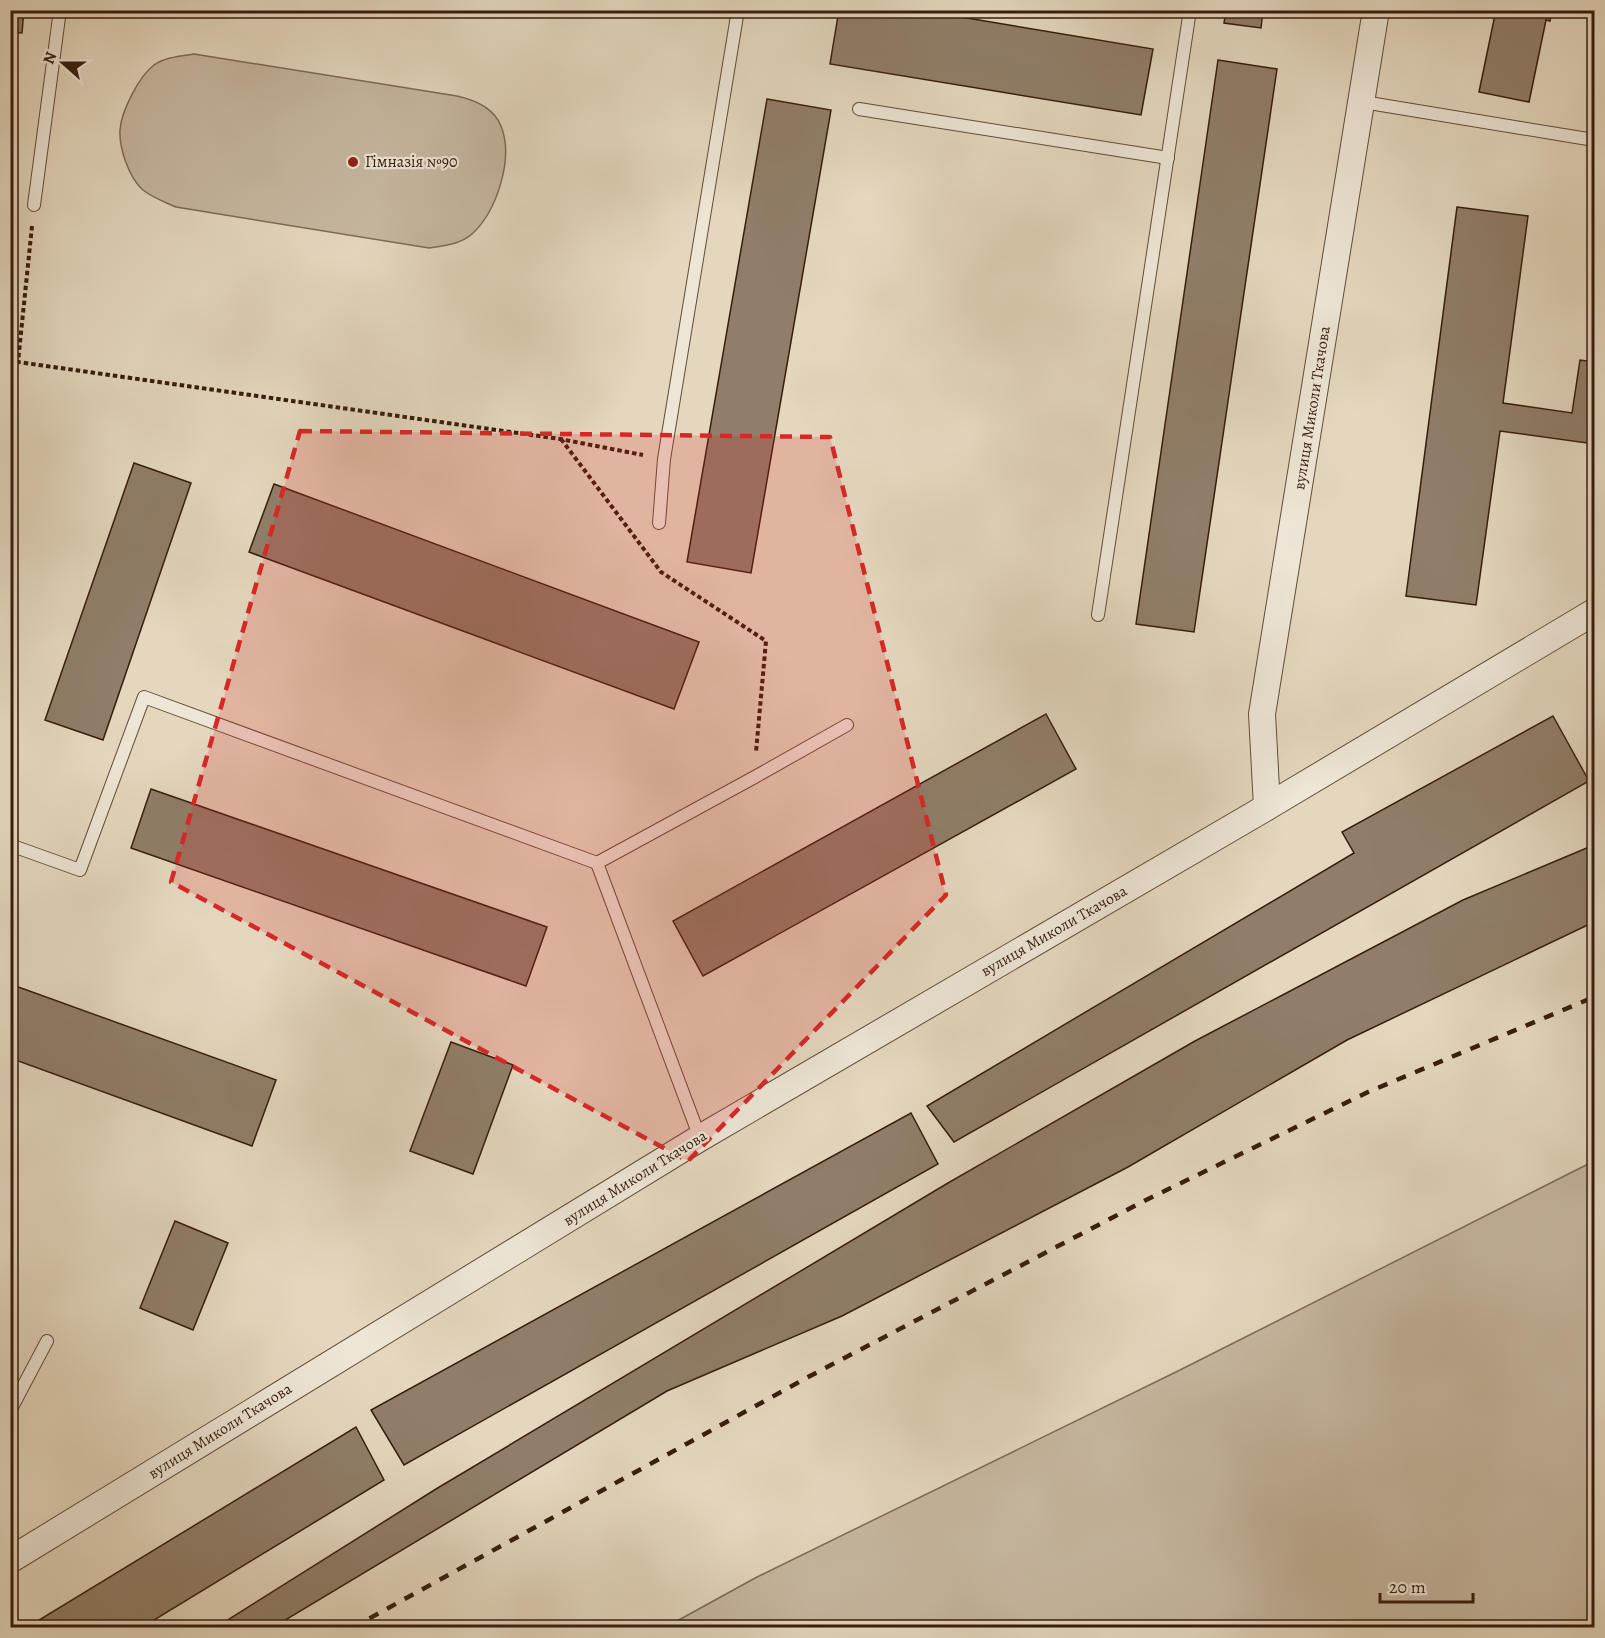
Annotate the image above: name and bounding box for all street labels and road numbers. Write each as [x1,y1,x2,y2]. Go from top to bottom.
street label: вулиця Миколи Ткачова [1288,324,1336,492]
street label: вулиця Миколи Ткачова [977,880,1132,982]
street label: вулиця Миколи Ткачова [559,1124,712,1231]
street label: вулиця Миколи Ткачова [144,1377,297,1484]

